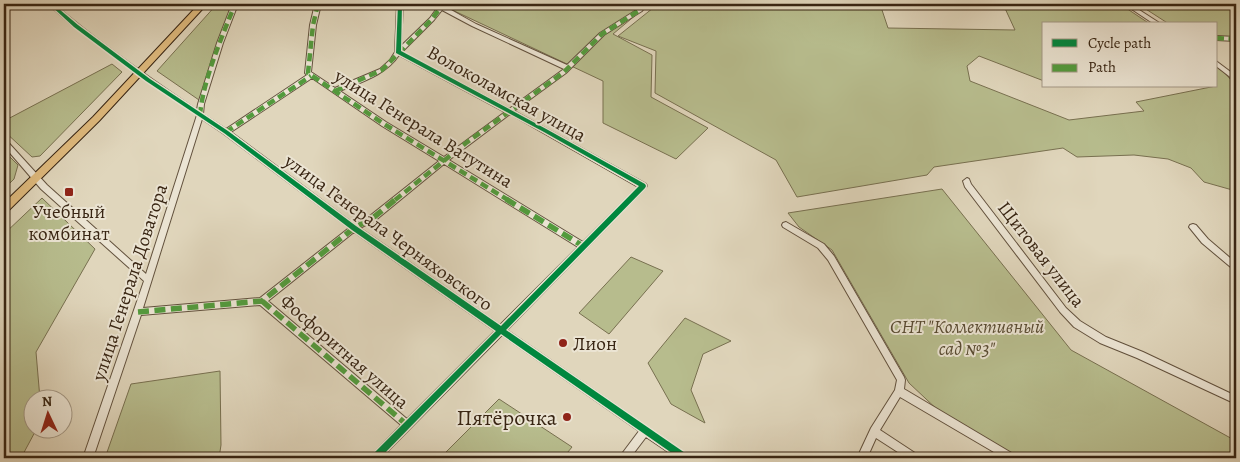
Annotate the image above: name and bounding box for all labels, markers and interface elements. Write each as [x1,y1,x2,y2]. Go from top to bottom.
legend [1042,22,1218,88]
text: Cycle path [1088,33,1151,53]
street label: Волоколамская улица [422,39,591,148]
text: Path [1088,57,1116,77]
street label: улица Генерала Ватутина [328,63,518,195]
street label: улица Генерала Черняховского [278,148,498,317]
street label: улица Генерала Доватора [85,180,174,385]
marker: Учебный комбинат [63,186,75,198]
street label: Щитовая улица [992,196,1091,313]
place label: Учебный комбинат [28,199,110,247]
street label: Фосфоритная улица [274,288,415,415]
park label: СНТ "Коллективный сад №3" [890,314,1044,362]
place label: Лион [573,331,617,357]
marker: Лион [557,337,569,349]
north arrow [22,390,72,440]
text: N [41,392,53,411]
place label: Пятёрочка [457,403,558,433]
marker: Пятёрочка [561,411,573,423]

